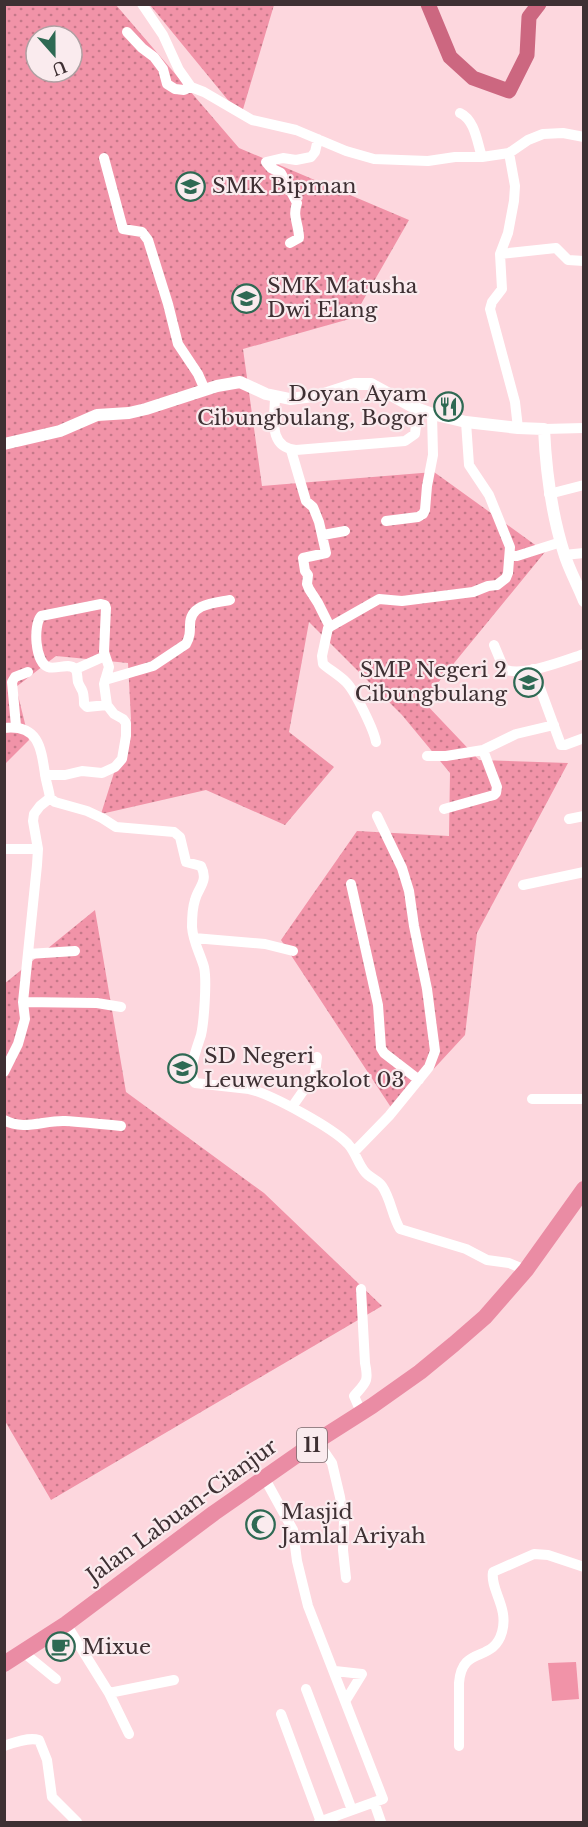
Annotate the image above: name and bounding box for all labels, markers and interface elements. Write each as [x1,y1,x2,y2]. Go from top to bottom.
north arrow [24,24,84,84]
text: U [49,56,70,80]
school or university icon: SMK Bipman [175,170,207,202]
place label: SMK Bipman [212,173,356,199]
place label: SMK Matusha Dwi Elang [267,273,418,323]
school or university icon: SMK Matusha Dwi Elang [230,282,262,314]
place label: Doyan Ayam Cibungbulang, Bogor [197,381,427,431]
restaurant icon: Doyan Ayam Cibungbulang, Bogor [432,390,464,422]
place label: SMP Negeri 2 Cibungbulang [355,657,507,707]
school or university icon: SMP Negeri 2 Cibungbulang [512,666,544,698]
place label: SD Negeri Leuweungkolot 03 [204,1043,404,1093]
school or university icon: SD Negeri Leuweungkolot 03 [167,1052,199,1084]
road number: 11 [297,1428,327,1462]
street label: Jalan Labuan-Cianjur [79,1433,282,1591]
place label: Masjid Jamlal Ariyah [278,1499,426,1549]
mosque icon: Masjid Jamlal Ariyah [244,1508,276,1540]
cafe icon: Mixue [45,1631,77,1663]
place label: Mixue [82,1634,151,1660]

